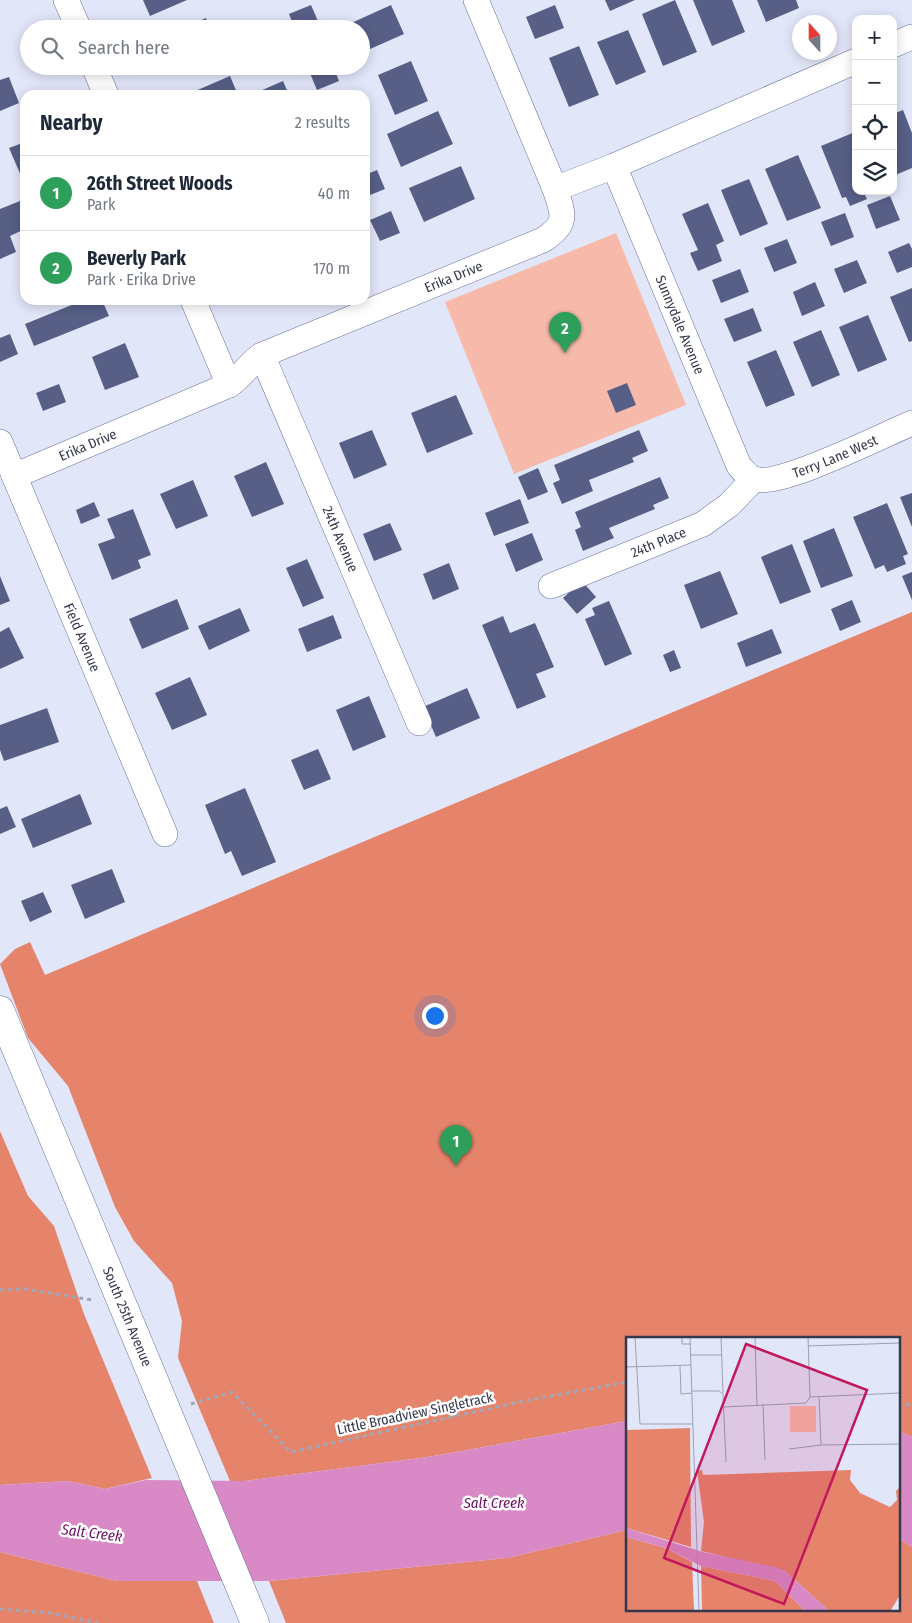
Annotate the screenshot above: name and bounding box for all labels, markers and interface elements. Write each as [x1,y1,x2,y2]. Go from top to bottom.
north arrow [792,15,837,60]
map controls [852,15,897,195]
button: + [852,15,897,60]
search box [20,20,370,75]
icon: search [38,34,66,62]
text: Search here [78,36,170,59]
button: − [852,60,897,105]
button: locate [852,105,897,150]
text: Nearby [40,110,102,136]
text: 2 results [295,113,350,132]
button: layers [852,150,897,195]
text: 26th Street Woods [87,172,233,195]
text: 1 [53,184,59,203]
text: 40 m [318,184,350,203]
text: Park [87,195,115,214]
text: Beverly Park [87,247,186,270]
street label: Erika Drive [422,258,485,297]
text: 2 [52,259,60,278]
text: 170 m [313,259,350,278]
text: Park · Erika Drive [87,270,196,289]
street label: Sunnydale Avenue [652,273,708,377]
pin: 2 [549,312,581,353]
street label: Erika Drive [56,426,119,465]
street label: Terry Lane West [790,432,881,482]
street label: 24th Avenue [318,504,362,575]
street label: 24th Place [628,524,689,562]
street label: Field Avenue [60,601,104,674]
your location [422,1003,448,1029]
pin: 1 [440,1125,472,1166]
street label: South 25th Avenue [99,1264,155,1369]
inset map [626,1337,900,1610]
street label: Little Broadview Singletrack [336,1389,495,1438]
water label: Salt Creek [462,1494,525,1512]
water label: Salt Creek [60,1520,124,1546]

